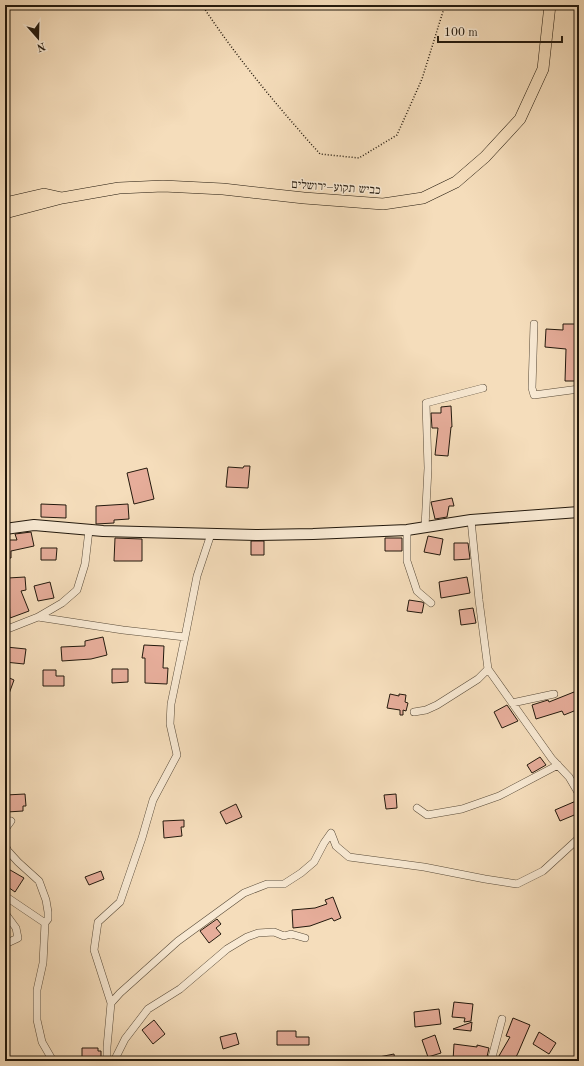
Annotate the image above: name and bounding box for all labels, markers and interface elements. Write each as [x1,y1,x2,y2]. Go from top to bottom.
north arrow [18,18,58,58]
scale bar [438,18,562,44]
text: 100 m [444,27,478,39]
text: N [35,39,47,53]
street label: כביש תקוע–ירושלים [291,177,382,197]

